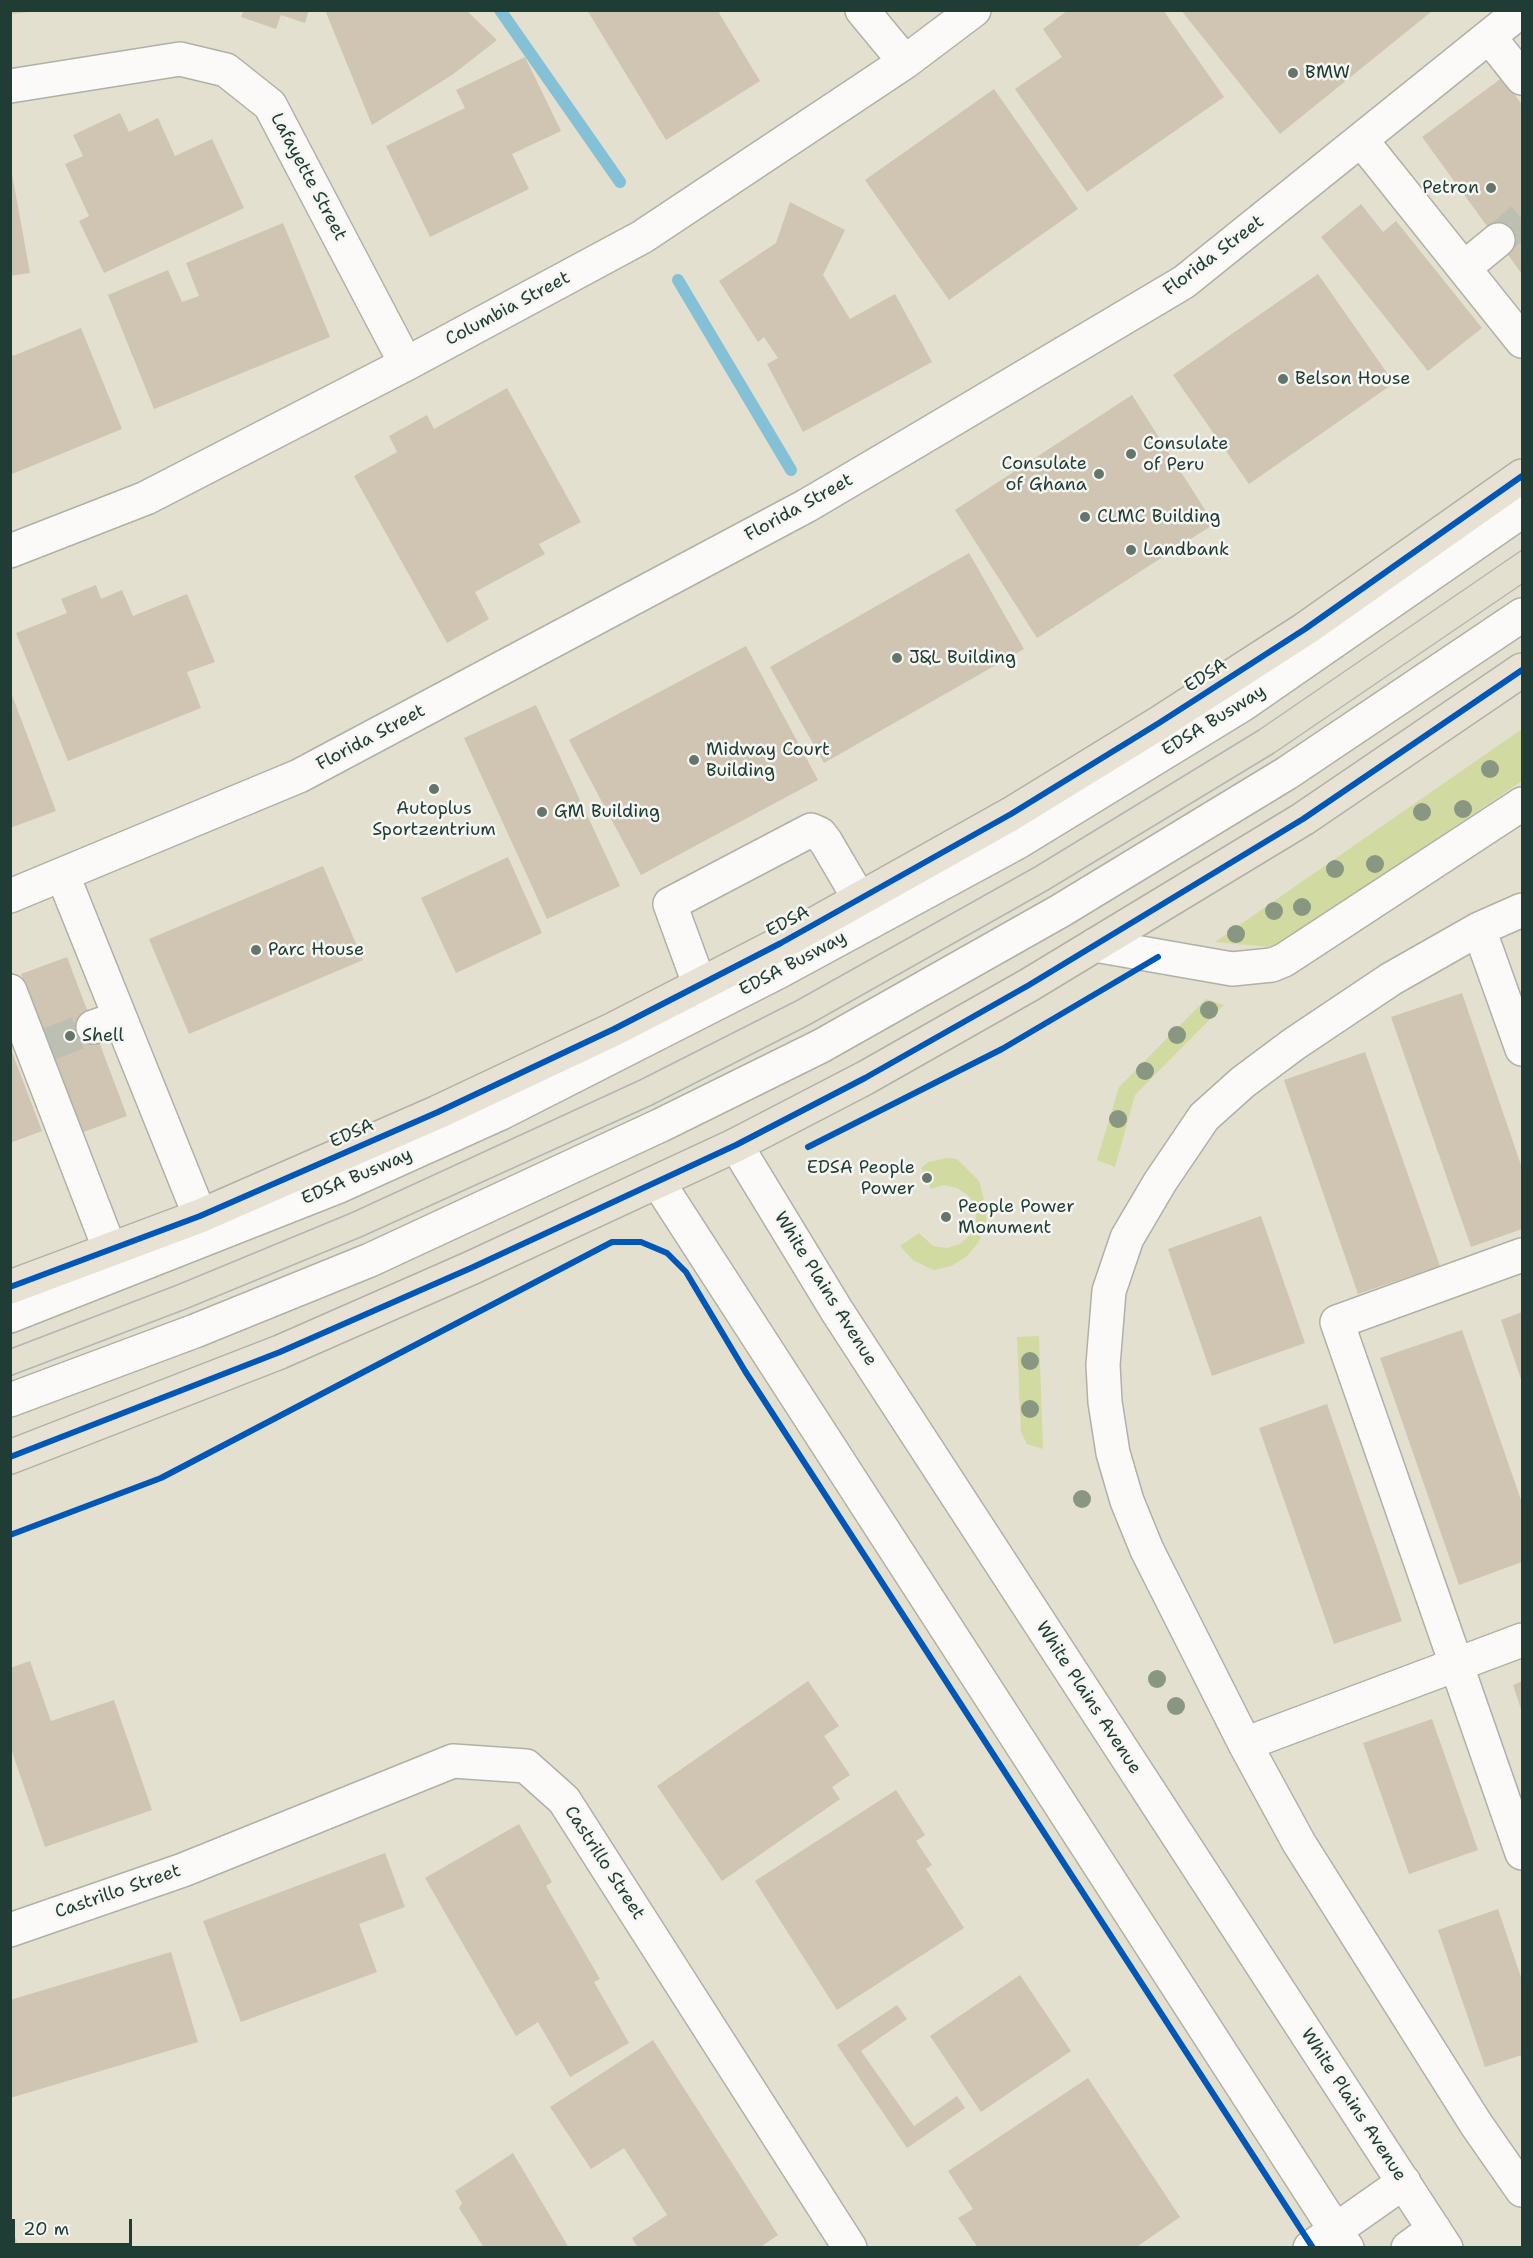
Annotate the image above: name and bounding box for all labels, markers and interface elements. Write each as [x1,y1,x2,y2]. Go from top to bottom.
place label: BMW [1305,62,1350,84]
marker: BMW [1286,66,1300,80]
street label: Lafayette Street [265,109,351,245]
place label: Petron [1422,177,1479,199]
marker: Petron [1484,181,1498,195]
street label: Florida Street [1160,211,1268,301]
street label: Columbia Street [442,267,574,351]
place label: Belson House [1295,368,1411,390]
marker: Belson House [1276,372,1290,386]
place label: Consulate of Peru [1143,433,1228,476]
marker: Consulate of Peru [1124,447,1138,461]
place label: Consulate of Ghana [1002,453,1087,496]
marker: Consulate of Ghana [1092,467,1106,481]
street label: Florida Street [741,469,857,547]
place label: CLMC Building [1097,506,1221,528]
marker: CLMC Building [1078,510,1092,524]
place label: Landbank [1143,539,1229,561]
marker: Landbank [1124,543,1138,557]
place label: J&L Building [909,647,1016,669]
marker: J&L Building [890,651,904,665]
street label: EDSA [1181,654,1231,698]
street label: EDSA Busway [1158,681,1270,761]
street label: Florida Street [313,700,429,776]
place label: Midway Court Building [706,739,830,782]
marker: Midway Court Building [687,753,701,767]
marker: Autoplus Sportzentrium [427,782,441,796]
place label: Autoplus Sportzentrium [372,798,496,840]
place label: GM Building [554,801,660,823]
marker: GM Building [535,805,549,819]
street label: EDSA [763,902,813,942]
street label: EDSA Busway [736,927,850,1001]
place label: Parc House [268,939,364,961]
marker: Parc House [249,943,263,957]
place label: Shell [82,1025,124,1047]
marker: Shell [63,1029,77,1043]
street label: EDSA [327,1115,377,1153]
street label: EDSA Busway [298,1144,416,1210]
place label: EDSA People Power [807,1157,915,1200]
marker: EDSA People Power [920,1171,934,1185]
place label: People Power Monument [958,1196,1075,1238]
street label: White Plains Avenue [769,1208,881,1370]
marker: People Power Monument [939,1210,953,1224]
street label: White Plains Avenue [1031,1618,1145,1778]
street label: Castrillo Street [559,1802,649,1924]
street label: Castrillo Street [52,1860,184,1924]
street label: White Plains Avenue [1296,2025,1410,2185]
scale bar [15,2207,135,2245]
text: 20 m [23,2217,69,2241]

